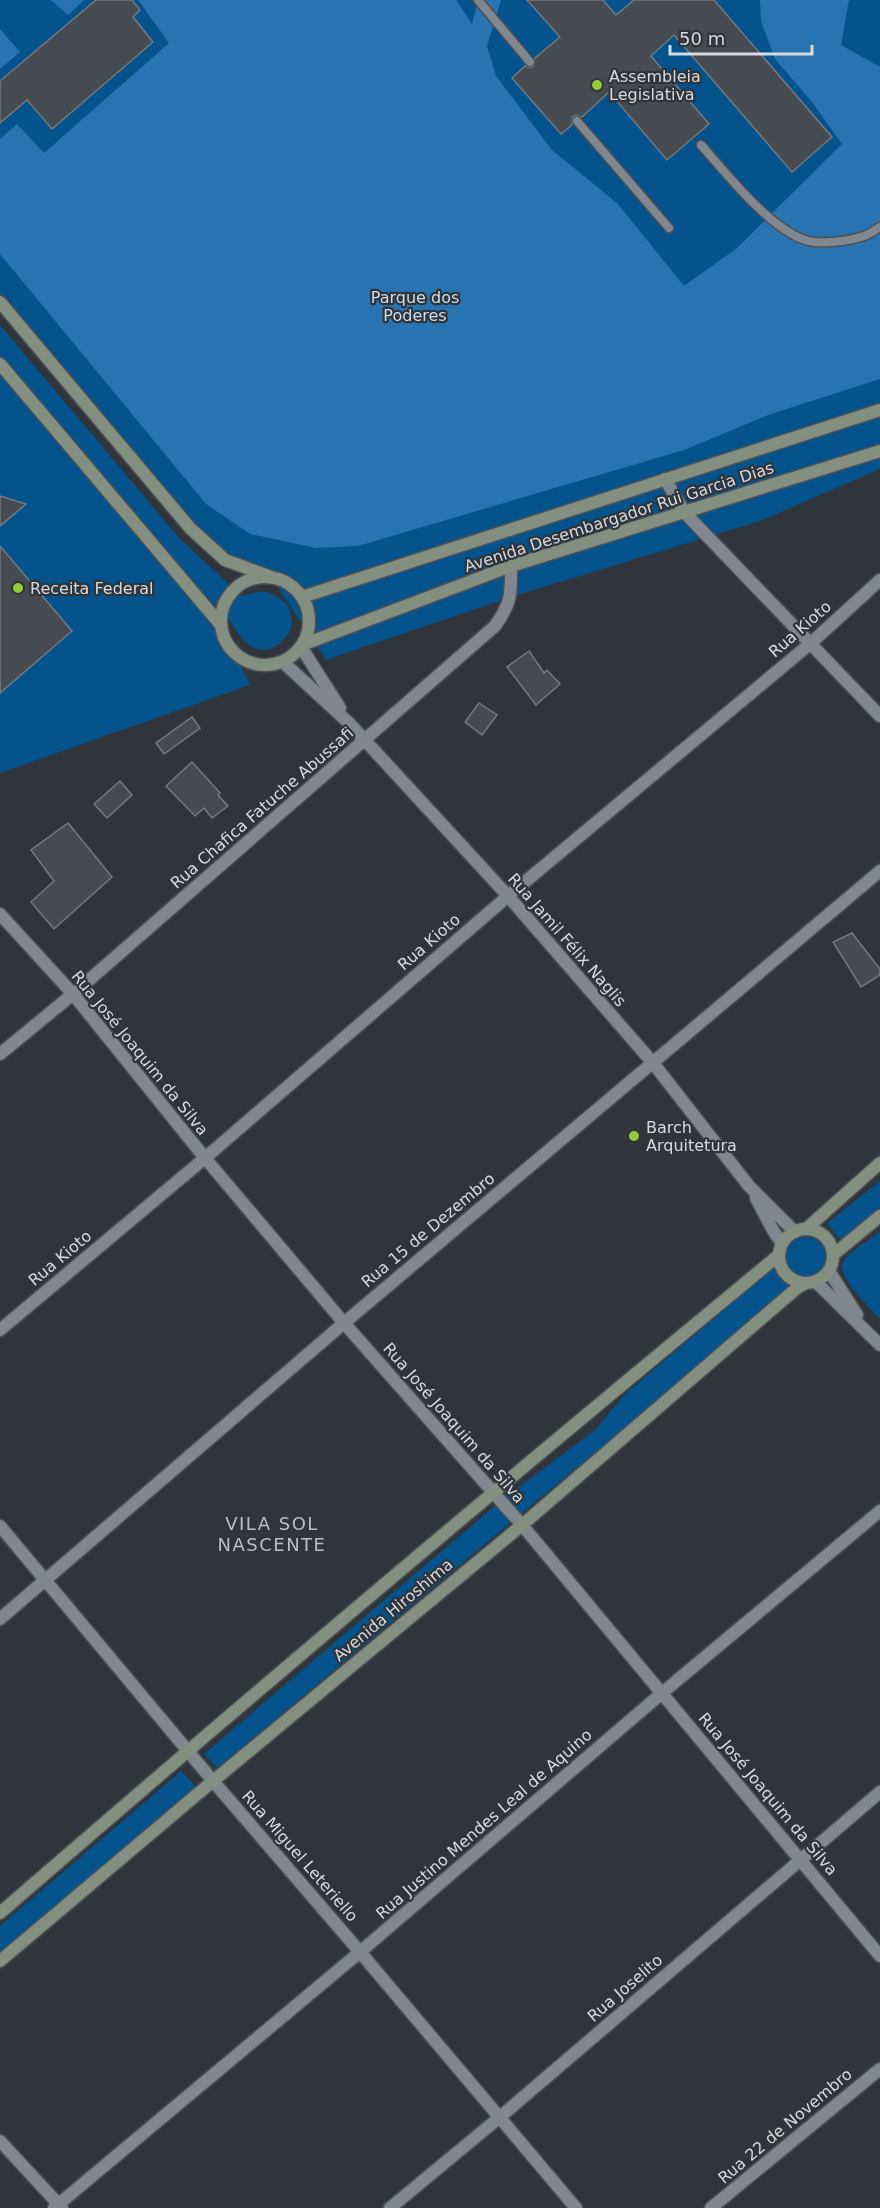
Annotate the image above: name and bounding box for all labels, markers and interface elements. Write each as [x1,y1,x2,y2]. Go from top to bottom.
scale bar [670,18,812,56]
text: 50 m [679,28,725,49]
place label: Assembleia Legislativa [609,67,701,104]
marker: Assembleia Legislativa [590,78,604,92]
park label: Parque dos Poderes [371,288,459,325]
street label: Avenida Desembargador Rui Garcia Dias [462,458,776,576]
place label: Receita Federal [30,579,154,598]
marker: Receita Federal [11,581,25,595]
street label: Rua Kioto [765,597,835,661]
street label: Rua Chafica Fatuche Abussafi [167,723,357,893]
street label: Rua Jamil Félix Naglis [504,870,630,1010]
street label: Rua Kioto [394,910,464,974]
street label: Rua José Joaquim da Silva [68,967,212,1139]
place label: Barch Arquitetura [646,1118,737,1155]
marker: Barch Arquitetura [627,1129,641,1143]
street label: Rua 15 de Dezembro [357,1169,499,1291]
street label: Rua Kioto [25,1226,95,1290]
street label: Rua José Joaquim da Silva [379,1339,529,1507]
district label: VILA SOL NASCENTE [218,1513,326,1555]
street label: Avenida Hiroshima [330,1555,456,1665]
street label: Rua José Joaquim da Silva [694,1709,842,1879]
street label: Rua Justino Mendes Leal de Aquino [372,1725,596,1923]
street label: Rua Miguel Leteriello [238,1787,362,1925]
street label: Rua Joselito [584,1950,666,2026]
street label: Rua 22 de Novembro [714,2064,856,2188]

